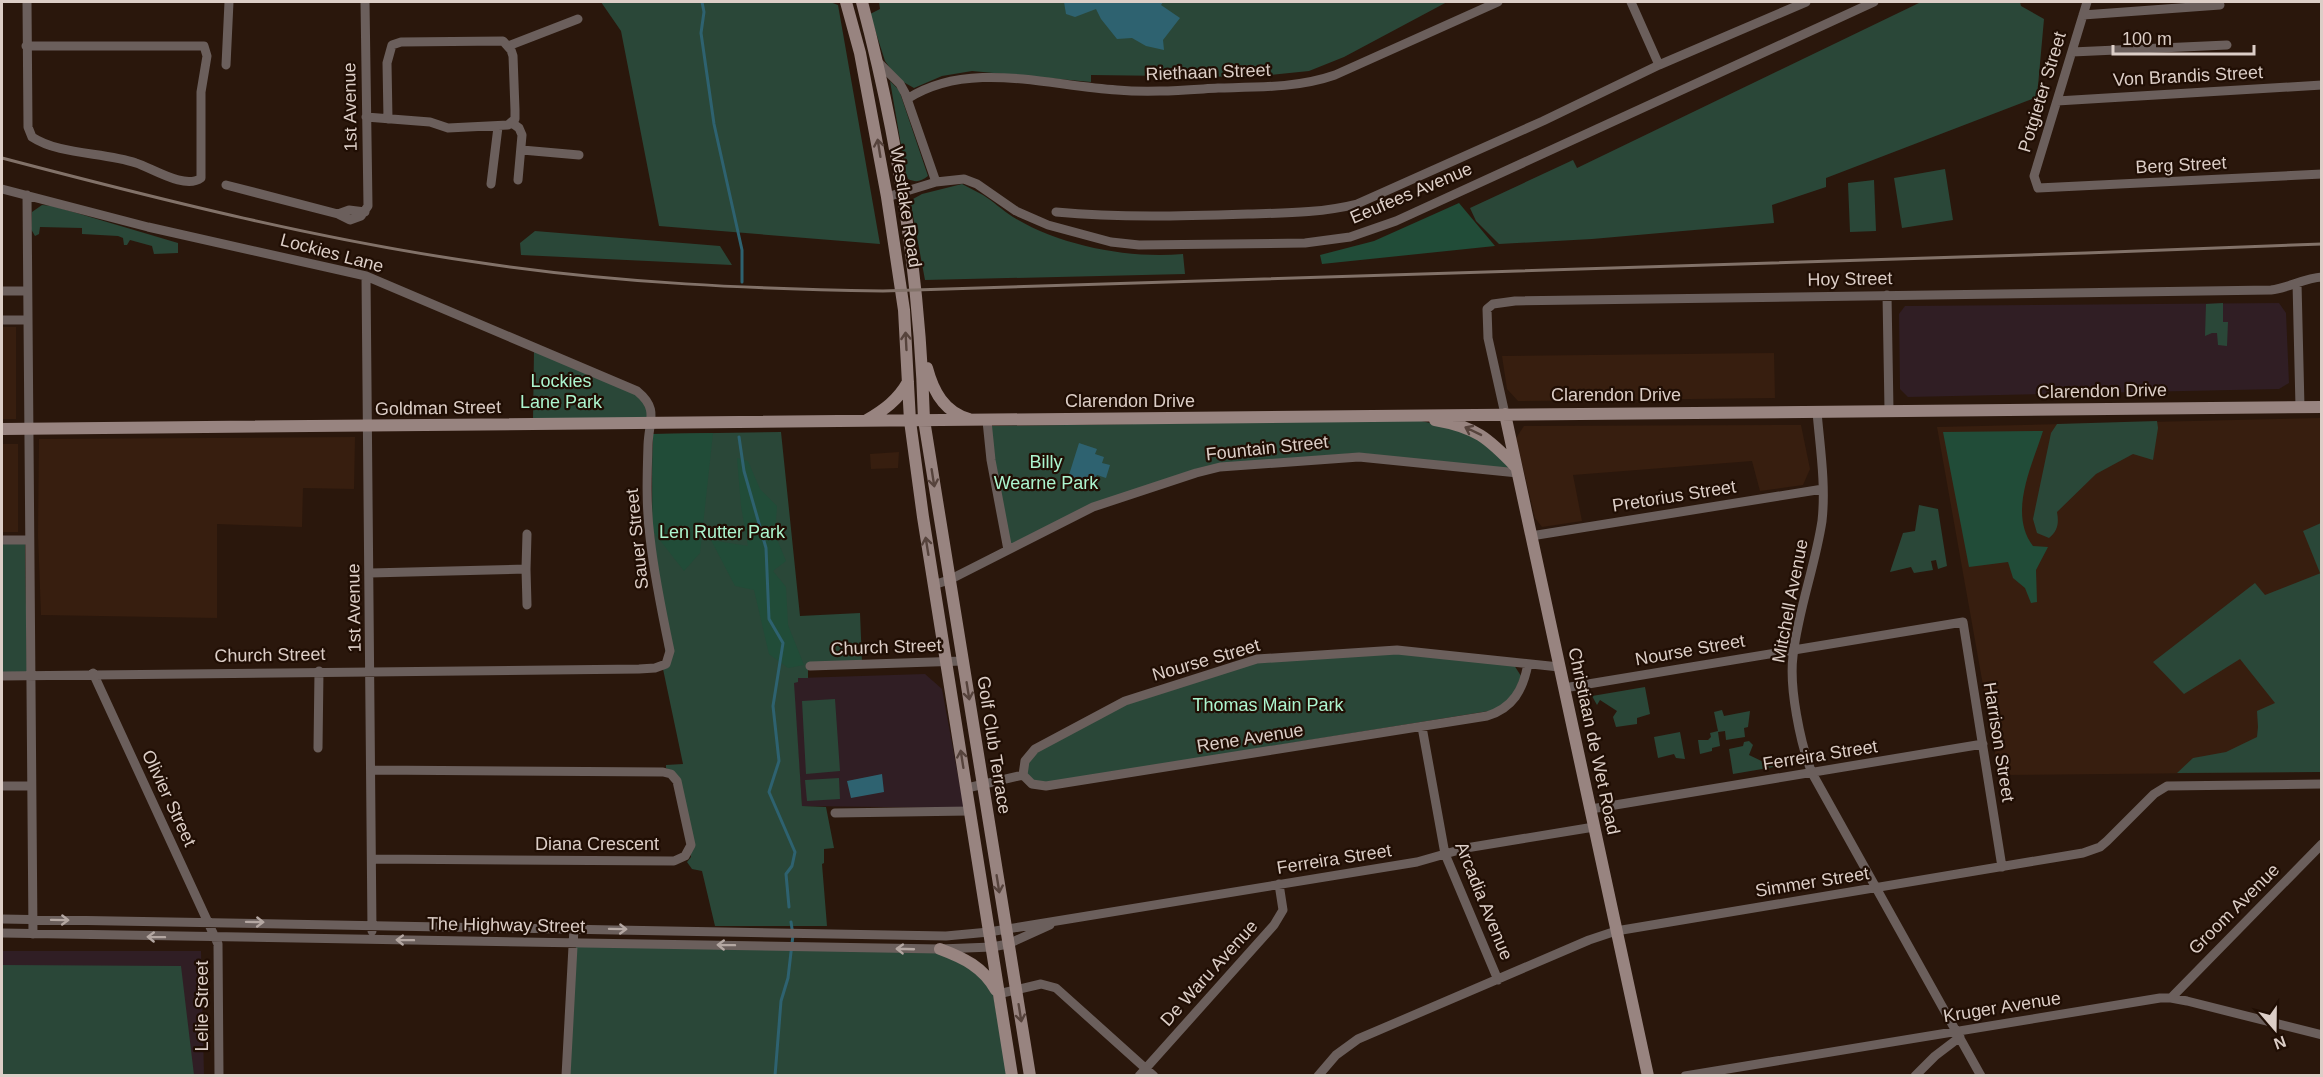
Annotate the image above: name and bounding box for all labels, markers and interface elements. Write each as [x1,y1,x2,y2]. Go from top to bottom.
scale bar [2113,18,2254,56]
street label: Potgieter Street [2014,29,2070,155]
text: 100 m [2122,29,2172,49]
street label: Riethaan Street [1145,60,1271,84]
street label: 1st Avenue [339,62,361,152]
street label: Von Brandis Street [2113,62,2263,90]
one-way arrow [873,139,884,159]
street label: Westlake Road [887,145,925,269]
street label: Berg Street [2135,153,2227,177]
street label: Eeufees Avenue [1347,158,1475,228]
street label: Lockies Lane [278,230,386,276]
street label: Hoy Street [1807,268,1893,290]
one-way arrow [900,332,911,352]
park label: Lockies Lane Park [520,371,603,412]
street label: Clarendon Drive [2037,380,2167,402]
street label: Clarendon Drive [1551,385,1681,405]
street label: Clarendon Drive [1065,391,1195,411]
street label: Goldman Street [375,397,501,419]
one-way arrow [1464,424,1482,436]
street label: Fountain Street [1205,432,1329,464]
park label: Billy Wearne Park [994,452,1099,493]
one-way arrow [928,468,939,488]
street label: Pretorius Street [1611,476,1737,516]
street label: Sauer Street [622,488,652,590]
park label: Len Rutter Park [659,522,786,542]
one-way arrow [922,536,933,556]
street label: Mitchell Avenue [1768,537,1812,665]
street label: 1st Avenue [343,563,365,653]
street label: Nourse Street [1634,631,1746,669]
street label: Church Street [830,635,942,659]
street label: Nourse Street [1150,635,1262,685]
street label: Church Street [214,644,326,666]
street label: Christiaan de Wet Road [1564,646,1624,836]
street label: Golf Club Terrace [973,674,1015,816]
one-way arrow [962,681,973,701]
street label: Harrison Street [1980,681,2018,803]
park label: Thomas Main Park [1192,695,1345,715]
street label: Rene Avenue [1195,720,1305,756]
street label: Ferreira Street [1761,736,1879,774]
street label: Olivier Street [138,747,200,849]
one-way arrow [956,750,967,769]
street label: Diana Crescent [535,834,659,854]
street label: Arcadia Avenue [1451,839,1517,963]
street label: Ferreira Street [1275,840,1393,878]
street label: Groom Avenue [2185,860,2283,958]
street label: Simmer Street [1754,863,1870,901]
one-way arrow [992,874,1003,893]
one-way arrow [49,914,69,926]
street label: The Highway Street [427,914,585,936]
one-way arrow [244,916,264,928]
street label: De Waru Avenue [1156,916,1262,1030]
one-way arrow [607,923,627,935]
one-way arrow [147,931,167,942]
one-way arrow [395,934,415,945]
one-way arrow [716,939,736,951]
one-way arrow [896,943,916,954]
street label: Lelie Street [192,960,212,1052]
street label: Kruger Avenue [1942,988,2062,1026]
north arrow [2245,999,2305,1059]
one-way arrow [1015,1003,1026,1023]
text: N [2272,1033,2288,1053]

